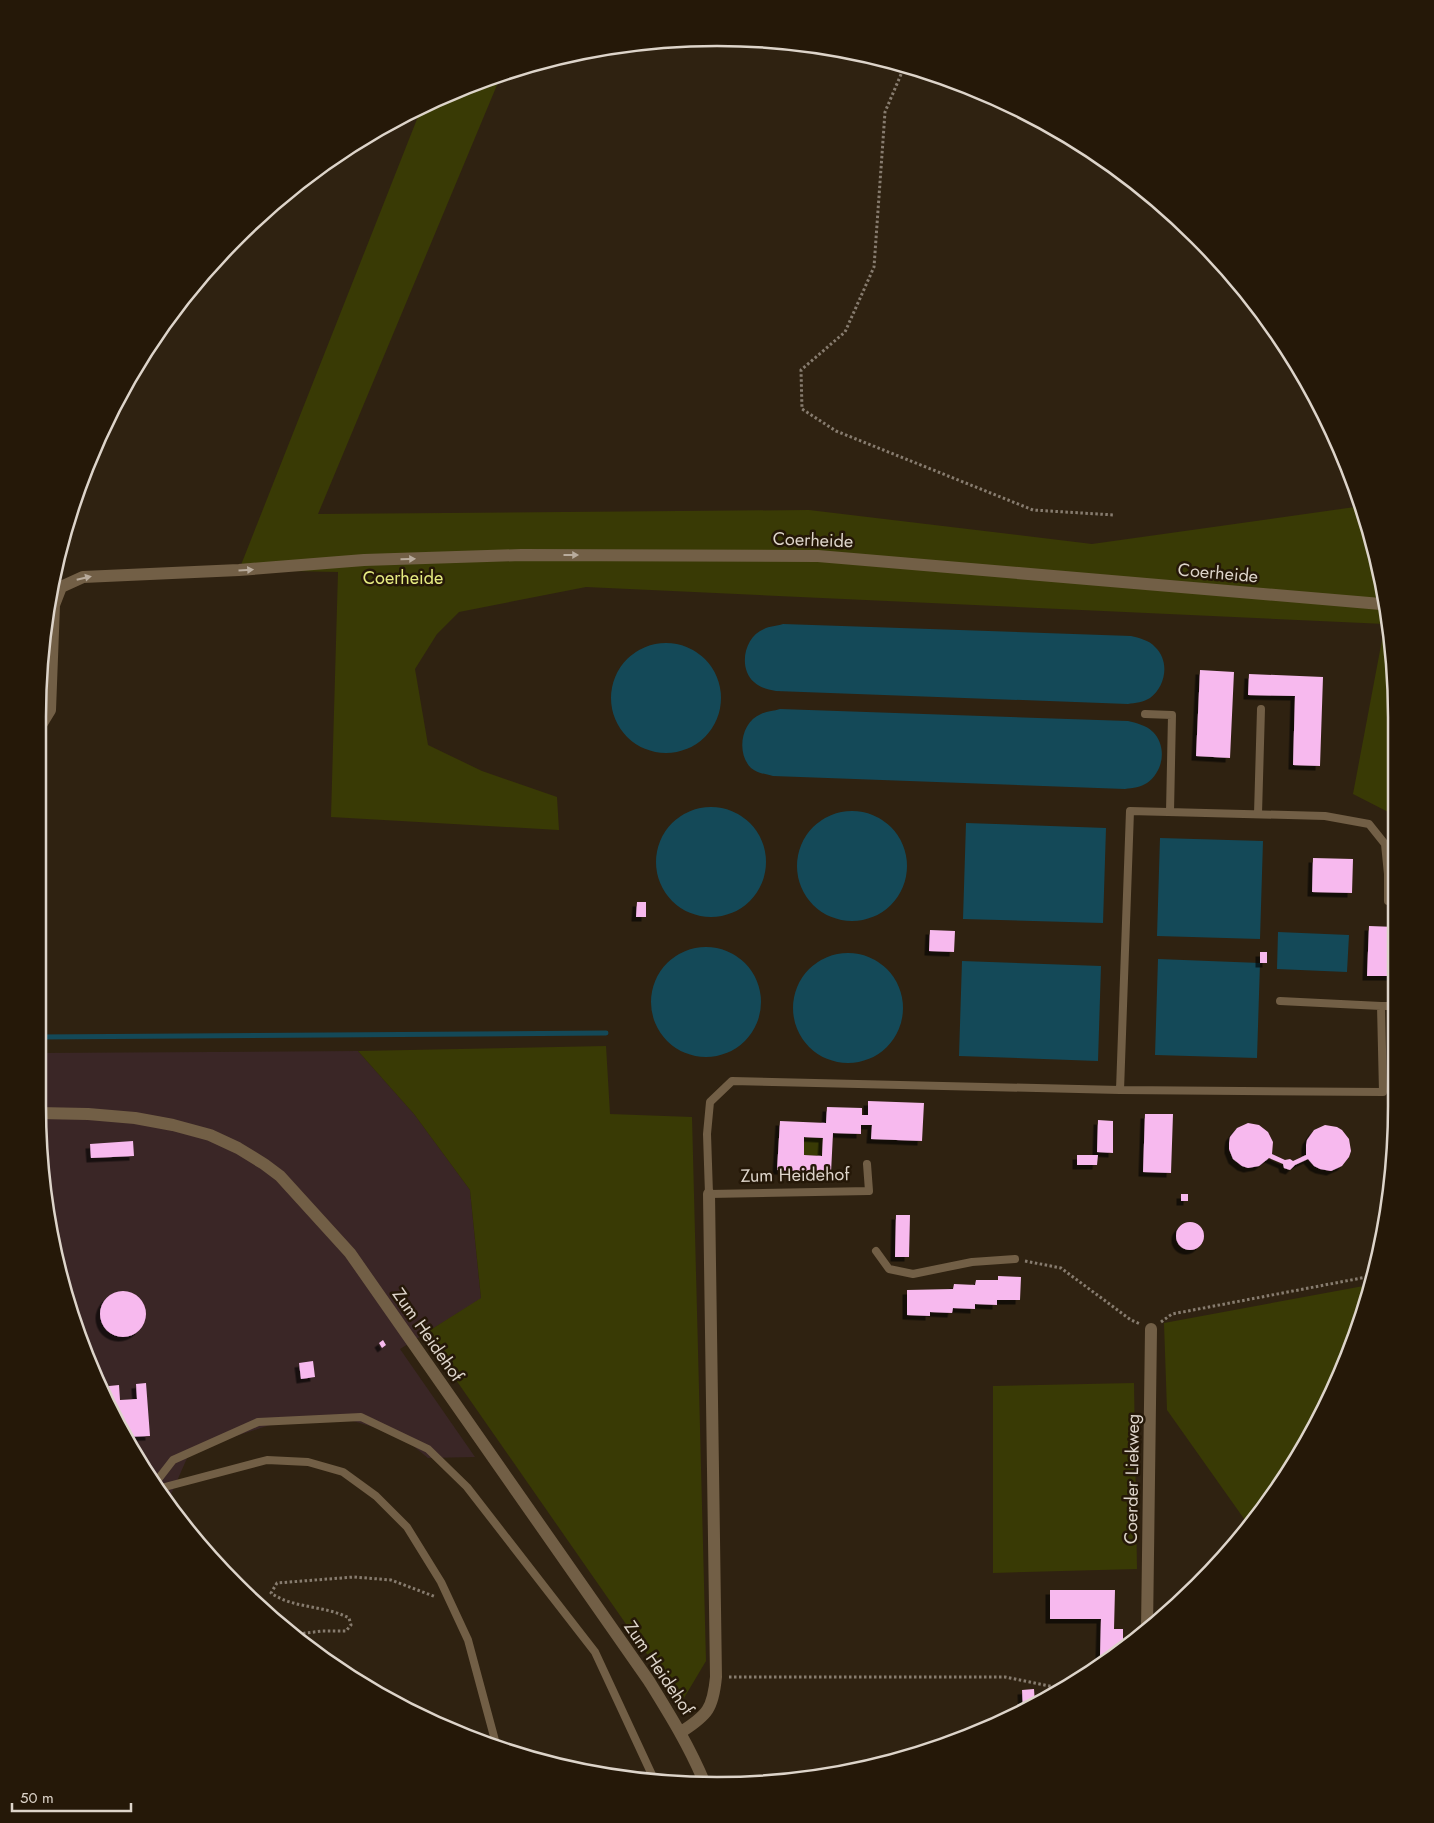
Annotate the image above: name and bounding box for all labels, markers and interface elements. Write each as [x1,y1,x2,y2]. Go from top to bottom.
street label: Coerheide [772,526,854,554]
one-way arrow [563,551,579,559]
one-way arrow [401,555,417,563]
street label: Coerheide [1177,557,1259,589]
one-way arrow [239,565,255,573]
park label: Coerheide [363,565,443,591]
one-way arrow [77,574,92,582]
street label: Zum Heidehof [740,1161,851,1189]
street label: Zum Heidehof [386,1283,470,1388]
street label: Coerder Liekweg [1118,1414,1146,1544]
street label: Zum Heidehof [618,1616,701,1721]
scale bar [12,1780,131,1812]
text: 50 m [20,1787,54,1809]

